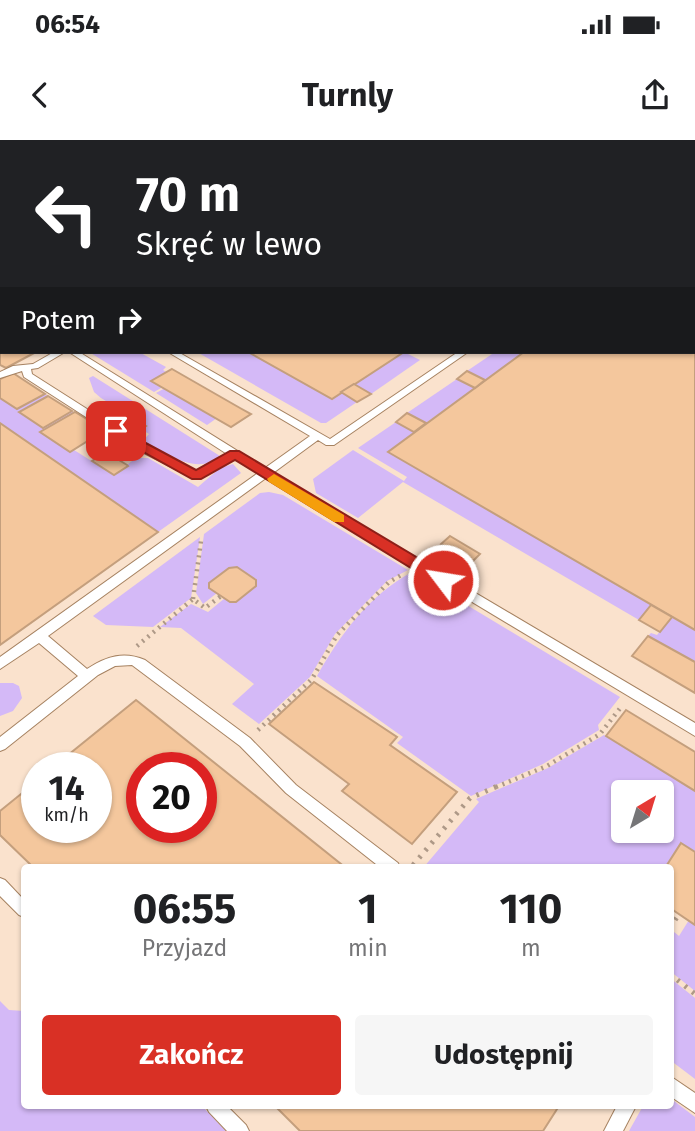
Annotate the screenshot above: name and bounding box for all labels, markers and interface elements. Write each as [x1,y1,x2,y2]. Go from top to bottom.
text: 06:54 [35,9,100,40]
icon: back [21,76,59,114]
text: Turnly [302,76,393,114]
icon: share [636,76,674,114]
text: 70 m [136,165,240,224]
icon: left [21,168,112,259]
text: Skręć w lewo [136,225,322,263]
icon: right [110,301,148,339]
text: Potem [21,305,96,336]
pin [86,401,146,461]
icon: arrive [97,412,135,450]
position arrow [406,543,480,617]
speed limit sign: 20 [126,752,217,843]
text: 14 [48,767,85,809]
north arrow [611,780,674,844]
map controls [611,780,674,843]
text: km/h [44,804,89,826]
text: 06:55 [133,884,236,934]
text: 1 [358,884,378,934]
text: 110 [499,884,562,934]
text: Przyjazd [142,934,227,962]
text: min [348,934,388,962]
text: m [521,934,541,962]
button: Zakończ [42,1015,341,1095]
button: Udostępnij [355,1015,653,1095]

